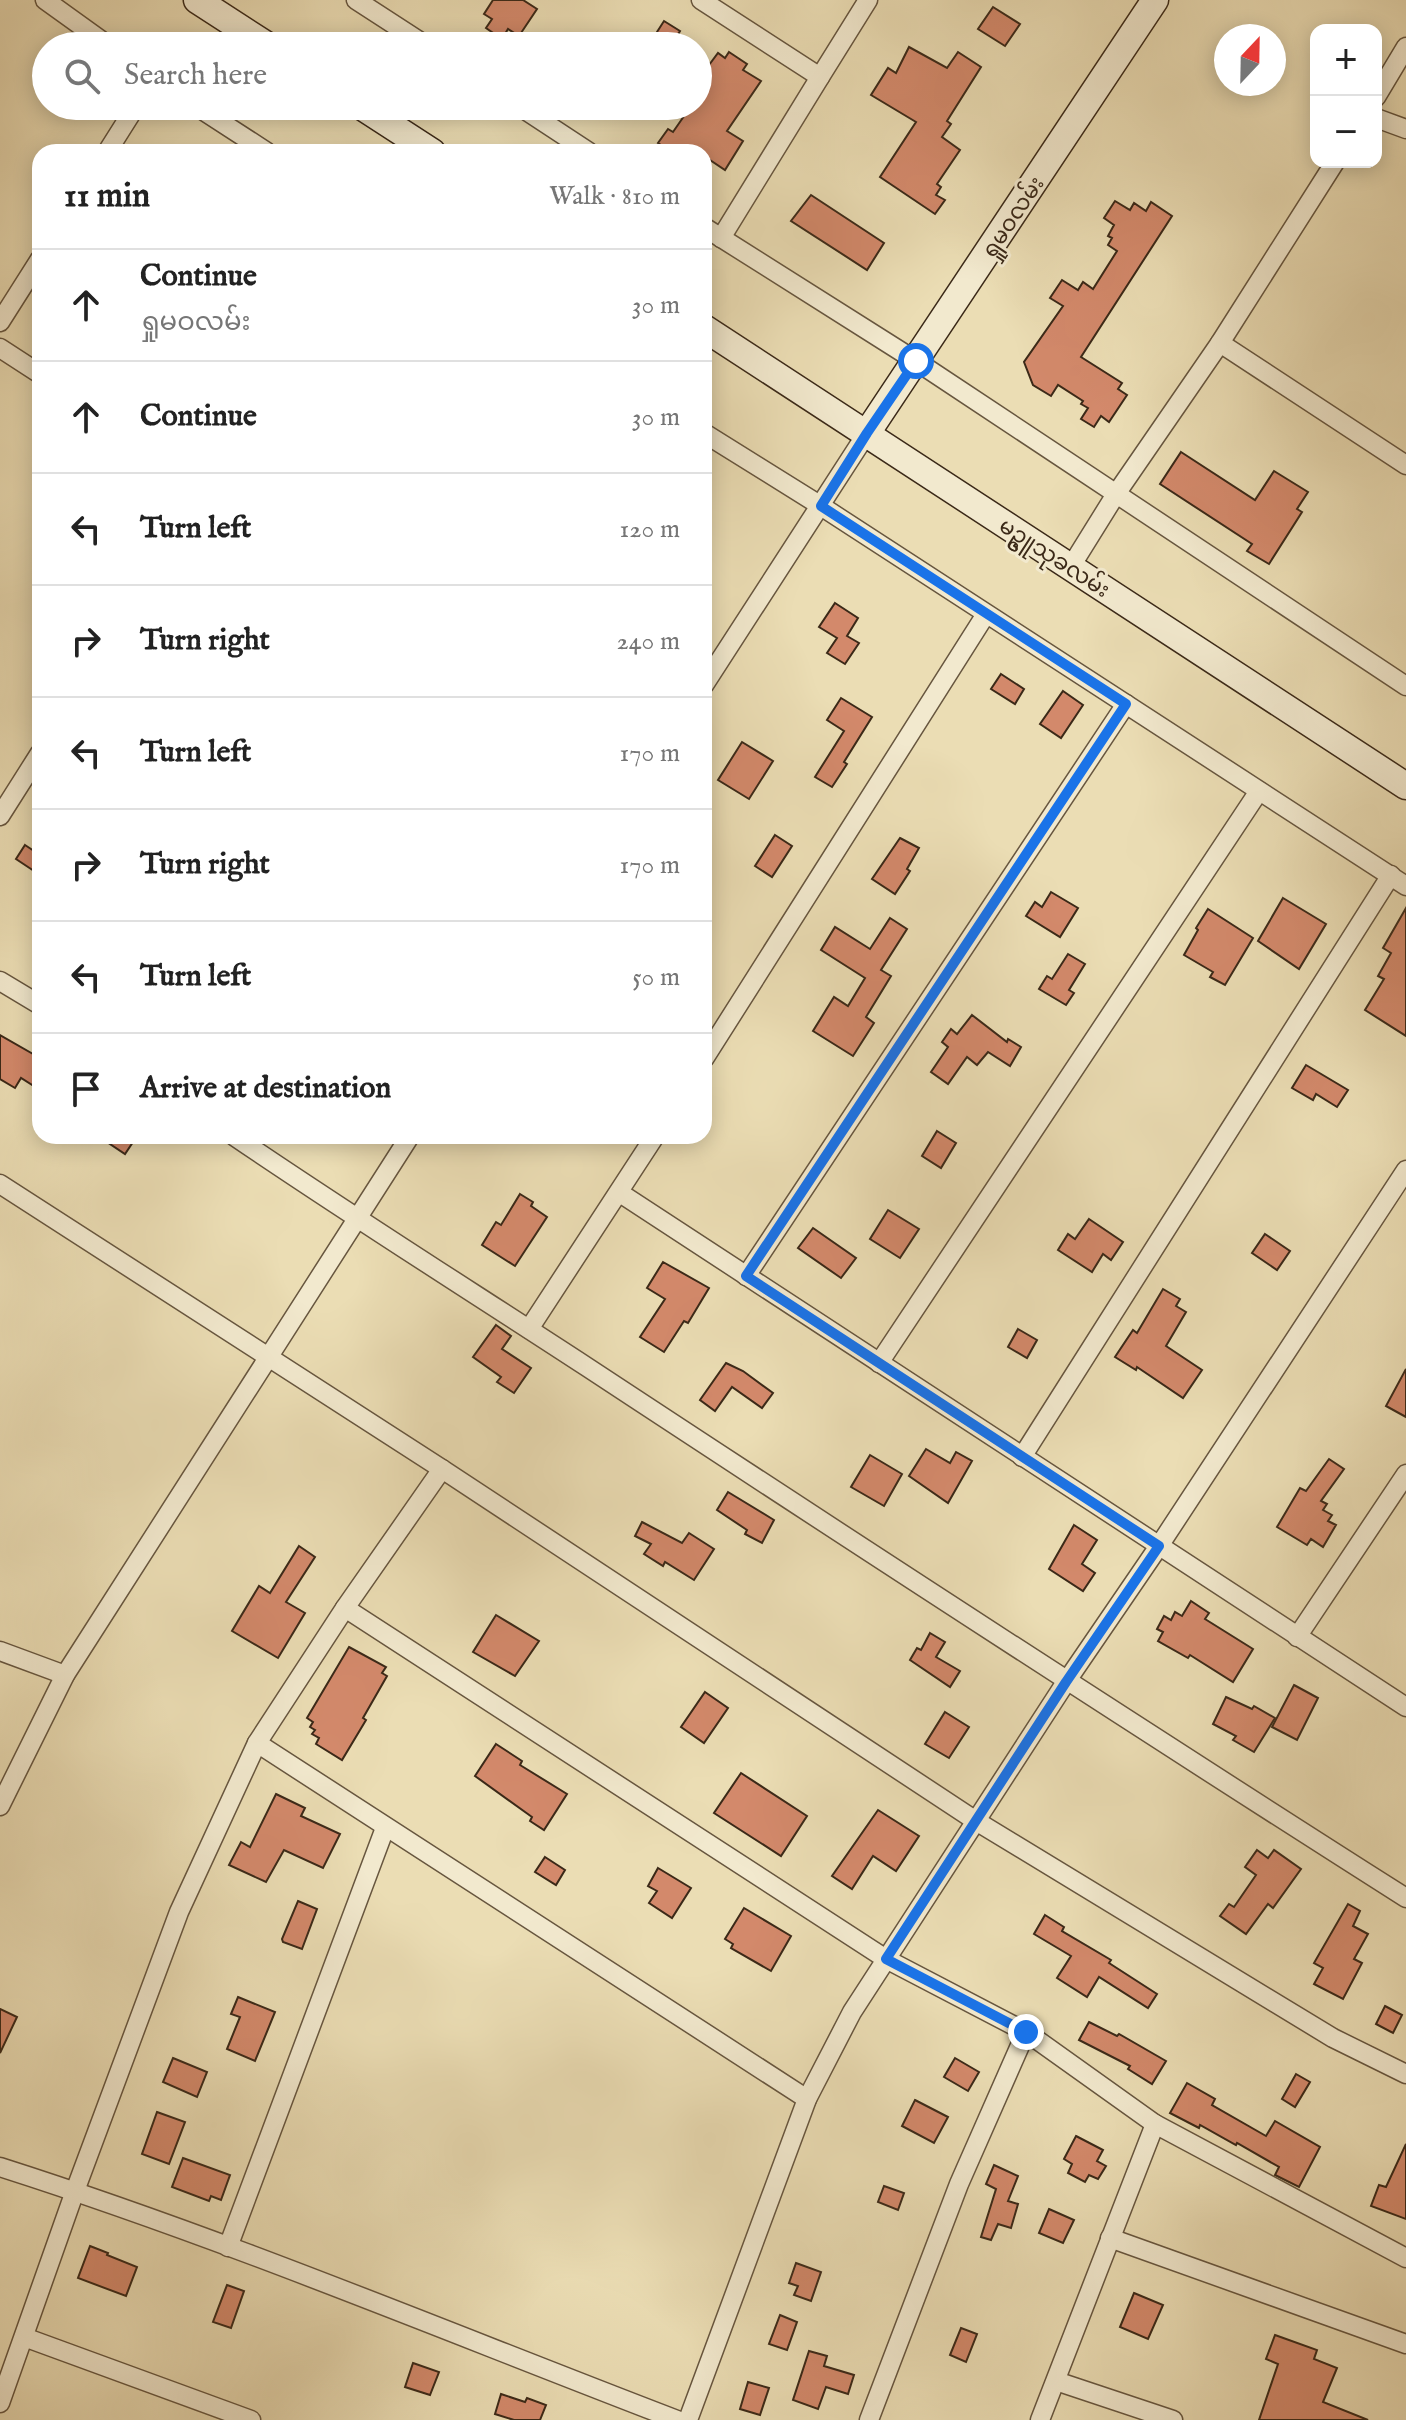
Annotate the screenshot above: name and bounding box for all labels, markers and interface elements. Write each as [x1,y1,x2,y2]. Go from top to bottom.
north arrow [1214,24,1286,96]
map controls [1310,24,1382,168]
button: + [1310,24,1382,96]
search box [32,32,712,120]
icon: search [60,54,104,98]
text: Search here [124,57,267,95]
button: − [1310,96,1382,168]
street label: ရှုမဝလမ်း [973,170,1053,266]
text: 11 min [64,175,150,218]
text: Walk · 810 m [549,180,680,213]
text: Continue [140,258,257,296]
icon: ahead [64,283,108,327]
text: 30 m [632,289,680,322]
text: ရှုမဝလမ်း [140,306,251,339]
route start [898,343,934,379]
icon: ahead [64,395,108,439]
text: Continue [140,398,257,436]
text: 30 m [632,401,680,434]
icon: left [64,507,108,551]
text: Turn left [140,510,251,548]
street label: မဥ္ဇူသုခလမ်း [992,510,1116,607]
text: 120 m [620,513,680,546]
icon: right [64,619,108,663]
text: Turn right [140,622,270,660]
text: 240 m [617,625,680,658]
icon: left [64,731,108,775]
text: Turn left [140,734,251,772]
text: 170 m [620,737,680,770]
icon: right [64,843,108,887]
text: Turn right [140,846,270,884]
text: 170 m [620,849,680,882]
icon: left [64,955,108,999]
text: Turn left [140,958,251,996]
text: 50 m [632,961,680,994]
icon: arrive [64,1067,108,1111]
text: Arrive at destination [140,1070,391,1108]
route end [1008,2014,1044,2050]

